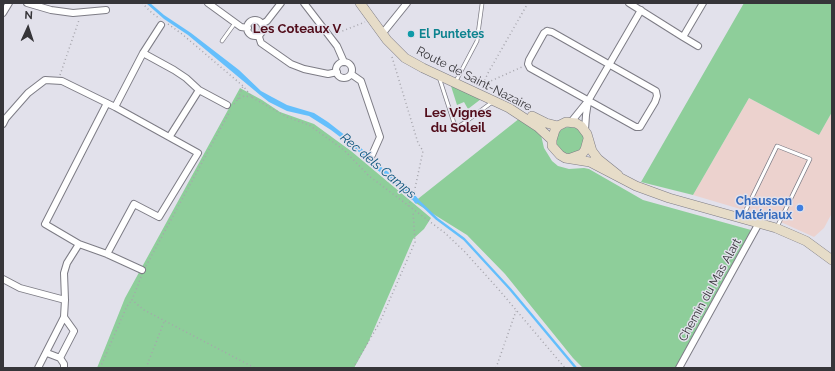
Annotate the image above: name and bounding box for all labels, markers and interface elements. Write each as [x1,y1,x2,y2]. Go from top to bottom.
north arrow [8,8,48,48]
text: N [24,9,33,22]
district label: Les Coteaux V [253,21,341,37]
place label: El Puntetes [419,27,484,41]
marker: El Puntetes [406,29,416,39]
street label: Route de Saint-Nazaire [414,44,534,114]
district label: Les Vignes du Soleil [424,105,492,136]
water label: Rec dels Camps [337,130,419,202]
place label: Chausson Matériaux [735,194,792,222]
marker: Chausson Matériaux [795,203,805,213]
street label: Chemin du Mas Alart [676,236,744,344]

